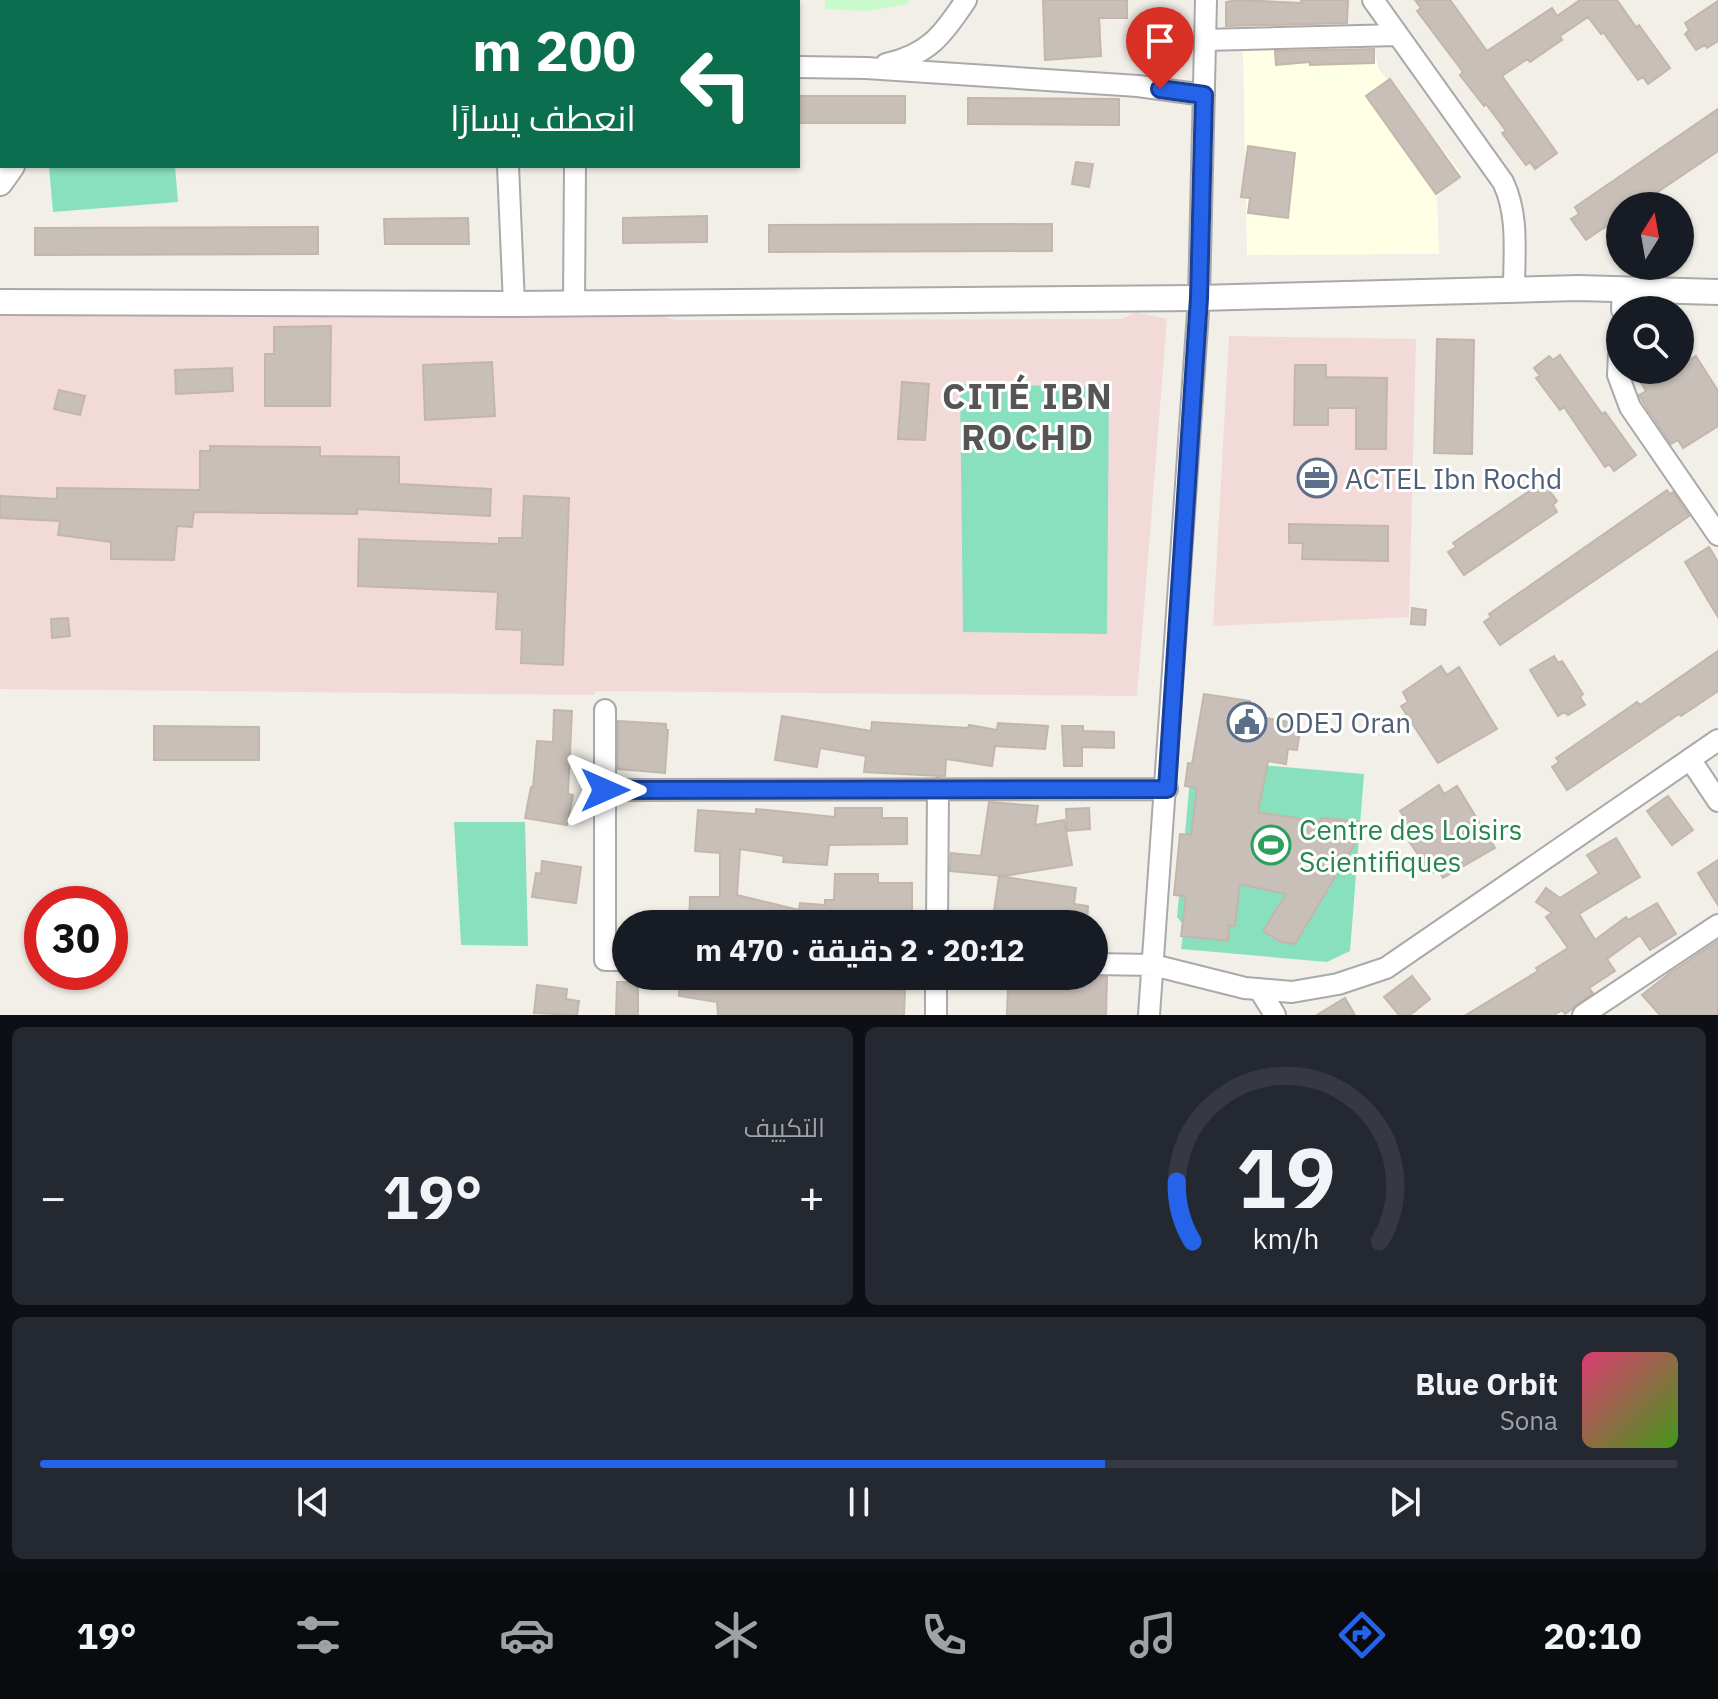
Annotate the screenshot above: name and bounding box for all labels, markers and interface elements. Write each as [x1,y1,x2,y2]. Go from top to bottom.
pin [1126,7,1194,89]
text: 200 m [472,14,636,86]
icon: arrive [1138,19,1182,63]
icon: left [664,32,768,136]
text: انعطف يسارًا [450,94,636,141]
north arrow [1606,192,1694,280]
map controls [1606,192,1694,384]
button: search [1606,296,1694,384]
district label: CITÉ IBN ROCHD [942,372,1114,460]
office icon: ACTEL Ibn Rochd [1296,457,1338,499]
place label: ACTEL Ibn Rochd [1345,460,1562,497]
public building icon: ODEJ Oran [1226,701,1268,743]
place label: ODEJ Oran [1275,704,1411,741]
position arrow [563,748,647,832]
place label: Centre des Loisirs Scientifiques [1299,811,1522,880]
sports icon: Centre des Loisirs Scientifiques [1250,824,1292,866]
speed limit sign: 30 [24,886,128,990]
text: 20:12 · 2 دقيقة · 470 m [695,930,1025,969]
text: التكييف [743,1110,825,1144]
text: 19 [1236,1123,1335,1231]
text: 19° [382,1157,483,1236]
text: − [40,1168,66,1225]
text: + [799,1168,825,1225]
text: km/h [1252,1220,1319,1257]
text: Blue Orbit [1415,1364,1558,1403]
text: Sona [1500,1403,1558,1437]
icon: previous [291,1480,335,1524]
icon: pause [837,1480,881,1524]
icon: next [1383,1480,1427,1524]
icon: filters [290,1607,346,1663]
icon: car [499,1607,555,1663]
icon: climate [708,1607,764,1663]
icon: phone [916,1607,972,1663]
icon: music [1125,1607,1181,1663]
icon: directions [1334,1607,1390,1663]
text: 19° [77,1612,137,1659]
text: 20:10 [1543,1612,1642,1659]

